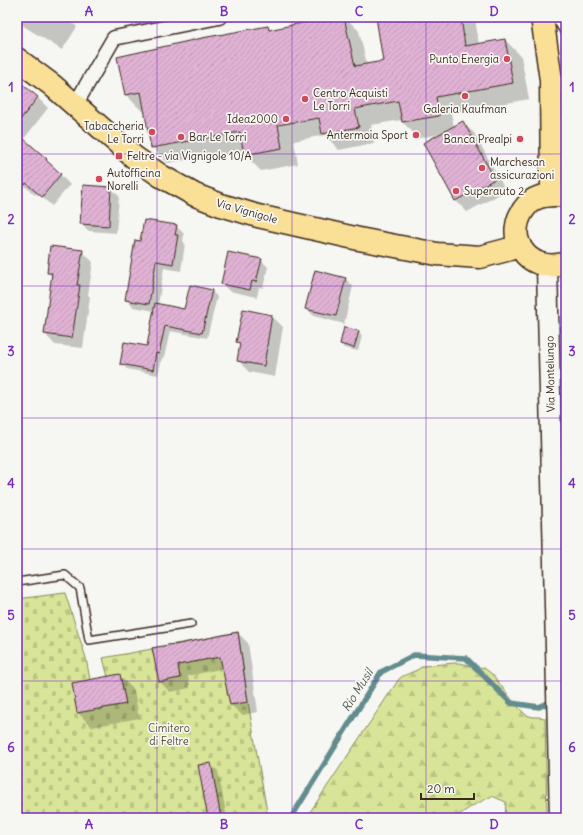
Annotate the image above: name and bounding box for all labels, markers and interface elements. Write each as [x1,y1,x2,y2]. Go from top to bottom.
text: A [85,3,94,20]
text: B [220,3,229,20]
text: C [355,3,364,20]
text: D [489,3,499,20]
place label: Punto Energia [429,52,499,66]
marker: Punto Energia [502,54,512,64]
text: 1 [8,79,14,96]
text: 1 [569,79,575,96]
place label: Centro Acquisti Le Torri [313,86,388,113]
marker: Galeria Kaufman [460,91,470,101]
marker: Centro Acquisti Le Torri [300,94,310,104]
place label: Galeria Kaufman [423,102,507,116]
place label: Idea2000 [227,112,278,126]
marker: Idea2000 [281,114,291,124]
place label: Tabaccheria Le Torri [84,119,144,146]
marker: Tabaccheria Le Torri [147,127,157,137]
place label: Antermoia Sport [327,128,408,142]
place label: Bar Le Torri [189,130,246,144]
marker: Antermoia Sport [411,130,421,140]
marker: Bar Le Torri [176,132,186,142]
place label: Banca Prealpi [444,132,512,146]
marker: Banca Prealpi [515,134,525,144]
place label: Feltre - via Vignigole 10/A [127,149,252,163]
marker: Feltre - via Vignigole 10/A [114,151,124,161]
place label: Marchesan assicurazioni [490,155,554,182]
marker: Marchesan assicurazioni [477,163,487,173]
place label: Autofficina Norelli [107,166,161,193]
marker: Autofficina Norelli [94,174,104,184]
place label: Superauto 2 [464,184,524,198]
marker: Superauto 2 [451,186,461,196]
street label: Via Vignigole [215,196,279,226]
text: 2 [7,211,15,228]
text: 2 [568,211,576,228]
street label: Via Montelungo [542,336,558,412]
text: 3 [7,343,15,360]
text: 3 [568,343,576,360]
text: 4 [7,475,15,492]
text: 4 [568,475,576,492]
text: 5 [7,607,15,624]
text: 5 [568,607,576,624]
water label: Rio Musil [338,664,377,714]
park label: Cimitero di Feltre [148,721,190,748]
text: 6 [7,739,15,756]
text: 6 [568,739,576,756]
scale bar [421,775,474,801]
text: 20 m [427,781,455,796]
text: A [85,816,94,833]
text: B [220,816,229,833]
text: C [355,816,364,833]
text: D [489,816,499,833]

